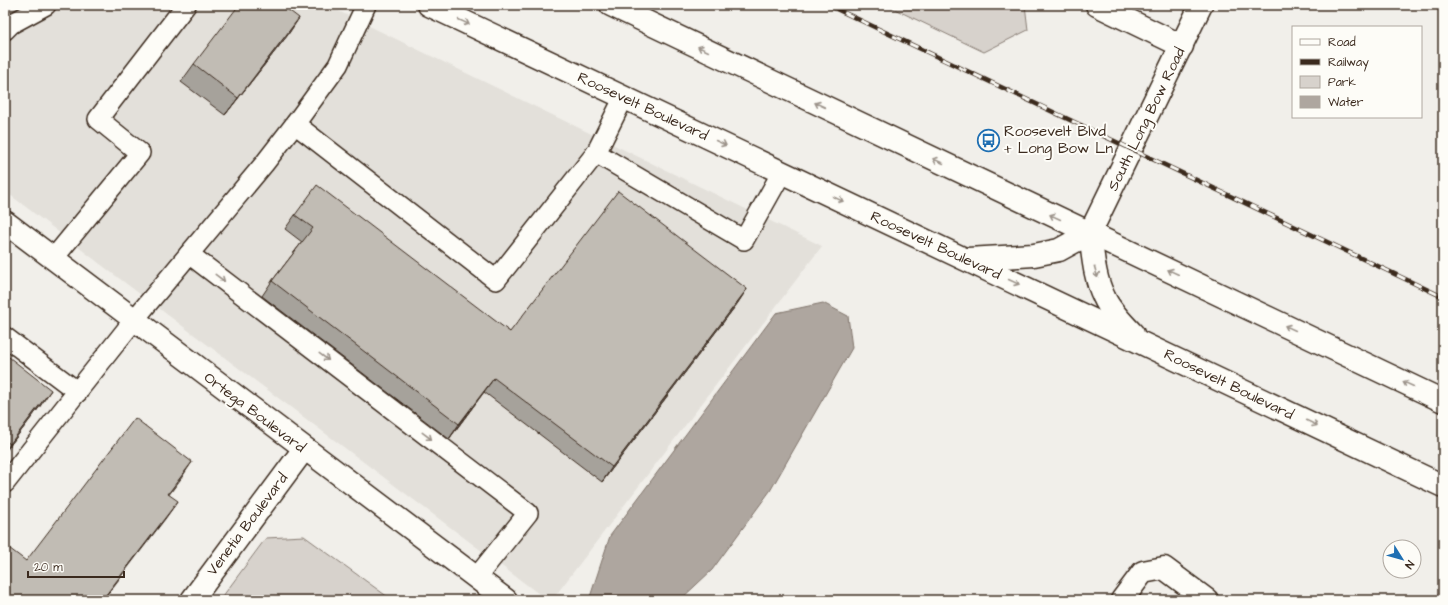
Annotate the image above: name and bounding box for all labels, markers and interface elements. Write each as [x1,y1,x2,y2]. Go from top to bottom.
one-way arrow [458,19,470,26]
legend [1292,26,1422,118]
text: Road [1328,34,1356,51]
street label: South Long Bow Road [1103,44,1191,195]
one-way arrow [697,45,709,52]
text: Railway [1328,54,1369,72]
street label: Roosevelt Boulevard [574,67,712,146]
text: Park [1328,74,1356,91]
text: Water [1328,94,1364,111]
one-way arrow [815,101,827,108]
place label: Roosevelt Blvd + Long Bow Ln [1004,121,1114,160]
bus stop icon: Roosevelt Blvd + Long Bow Ln [976,127,1002,153]
one-way arrow [715,140,727,147]
one-way arrow [932,157,944,164]
one-way arrow [832,196,844,203]
street label: Roosevelt Boulevard [867,206,1005,285]
one-way arrow [1050,213,1062,220]
one-way arrow [1092,265,1100,278]
one-way arrow [1167,268,1179,275]
one-way arrow [215,274,226,282]
one-way arrow [1007,279,1019,286]
one-way arrow [1285,324,1297,331]
street label: Roosevelt Boulevard [1160,344,1298,425]
one-way arrow [318,353,329,361]
street label: Ortega Boulevard [199,367,310,459]
one-way arrow [1402,380,1414,387]
one-way arrow [1306,420,1318,427]
one-way arrow [422,431,433,440]
street label: Venetia Boulevard [202,468,293,580]
north arrow [1382,539,1422,579]
scale bar [28,553,124,579]
text: N [1401,557,1418,572]
text: 20 m [34,559,63,576]

